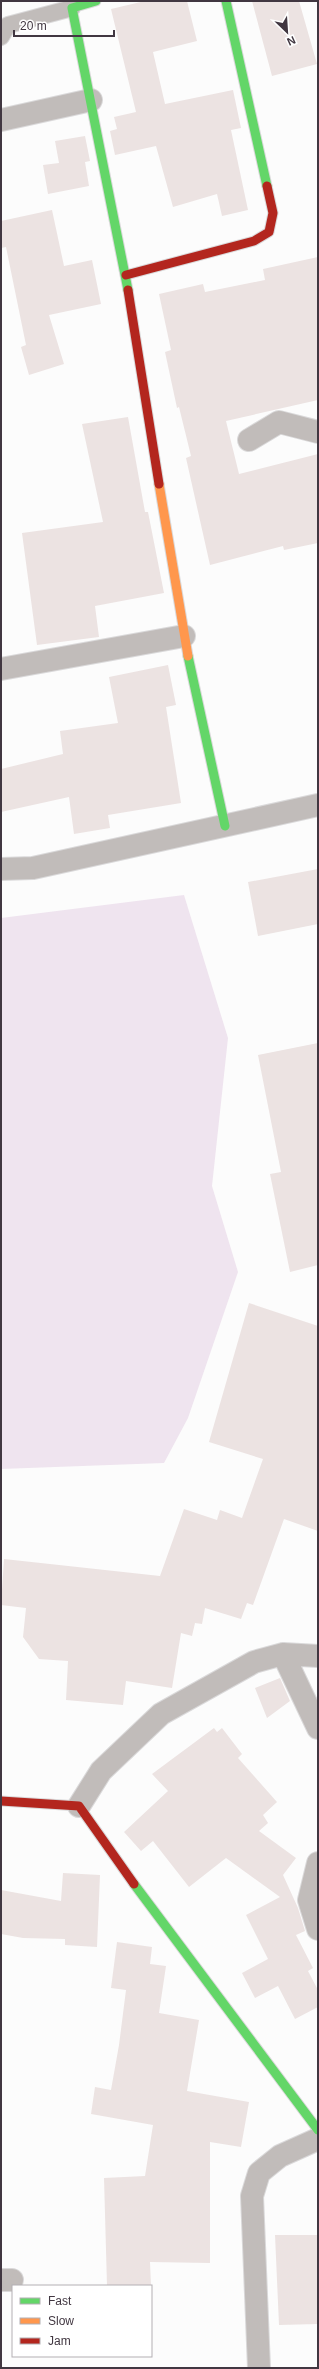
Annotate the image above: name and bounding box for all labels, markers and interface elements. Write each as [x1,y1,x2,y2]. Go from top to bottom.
scale bar [14,12,114,38]
north arrow [267,12,307,52]
text: 20 m [20,19,47,33]
text: N [285,34,297,48]
legend [12,2285,152,2357]
text: Fast [48,2294,72,2308]
text: Slow [48,2314,74,2328]
text: Jam [48,2334,71,2348]

